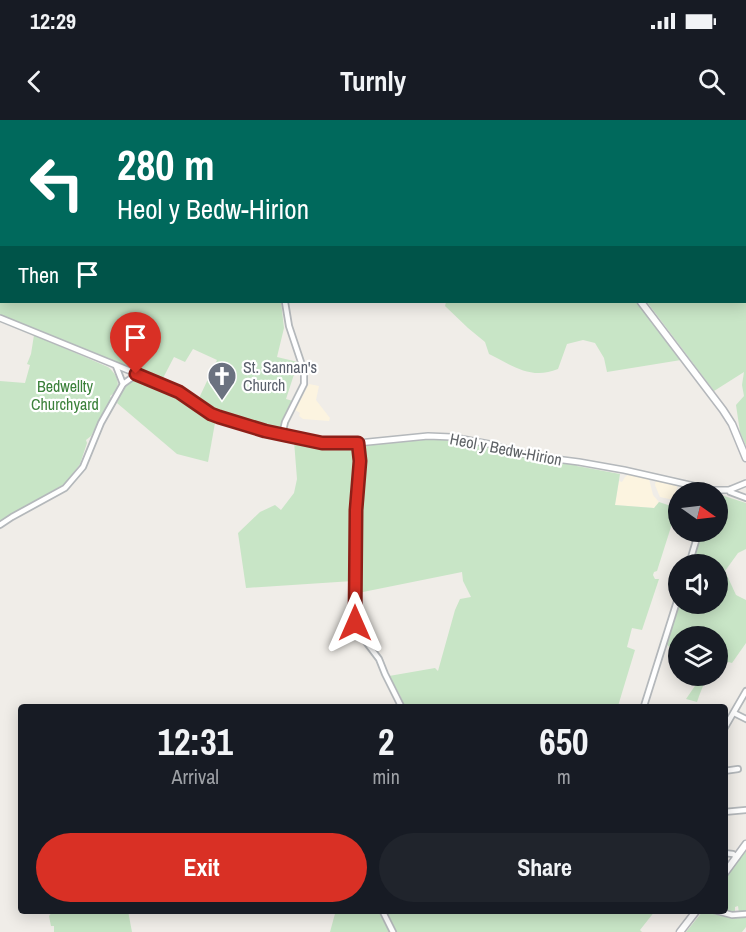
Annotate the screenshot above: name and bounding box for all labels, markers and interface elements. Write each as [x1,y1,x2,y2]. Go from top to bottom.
text: 12:29 [30,6,76,36]
text: Turnly [340,63,406,99]
icon: back [18,65,51,98]
icon: search [695,65,728,98]
text: 280 m [117,137,215,193]
icon: left [18,144,96,222]
text: Heol y Bedw-Hirion [117,191,309,227]
icon: arrive [71,258,104,291]
text: Then [18,260,59,290]
pin [110,312,161,374]
icon: arrive [119,321,152,354]
place label: St. Sannan's Church [243,356,317,396]
church icon: St. Sannan's Church [206,360,238,402]
park label: Bedwellty Churchyard [31,375,99,415]
street label: Heol y Bedw-Hirion [448,427,564,471]
north arrow [668,482,728,542]
map controls [668,482,728,686]
button: sound [668,554,728,614]
position arrow [323,591,387,655]
button: layers [668,626,728,686]
text: 12:31 [157,718,233,766]
text: 2 [378,718,394,766]
text: 650 [539,718,589,766]
text: Arrival [172,763,219,790]
text: min [372,763,400,790]
text: m [557,763,571,790]
button: Exit [36,833,367,902]
button: Share [379,833,710,902]

